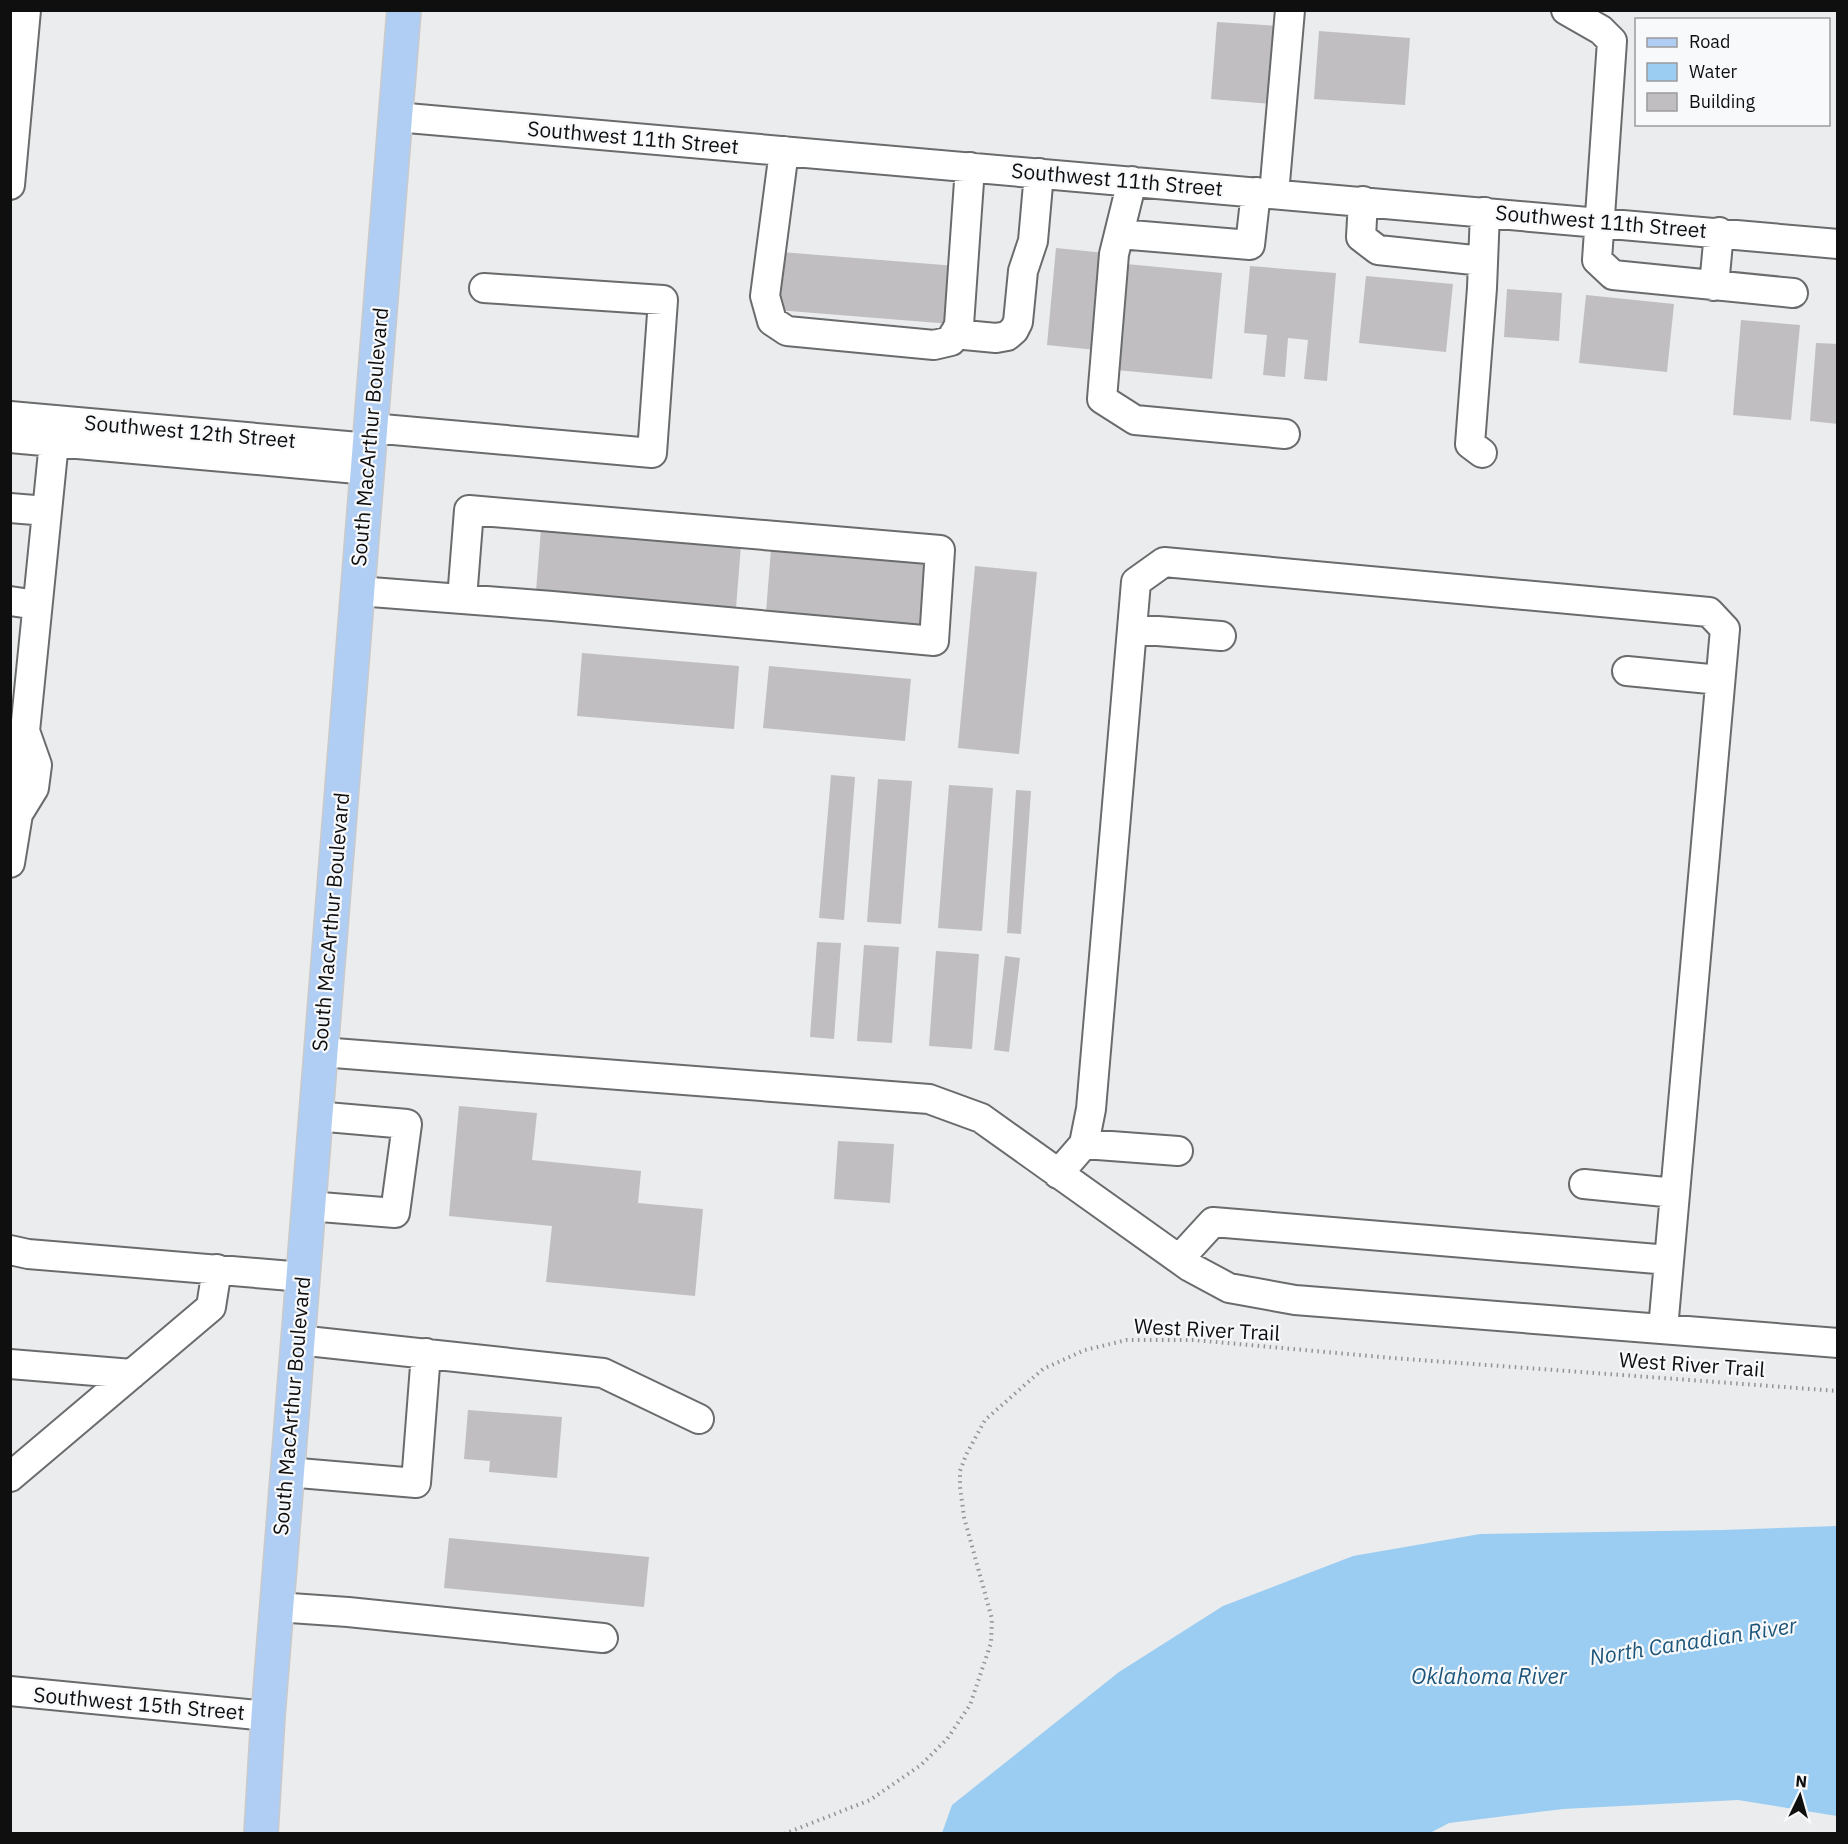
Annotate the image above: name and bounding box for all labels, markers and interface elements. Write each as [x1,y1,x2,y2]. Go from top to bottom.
legend [1635,18,1830,126]
text: Road [1689,30,1730,53]
text: Water [1689,60,1738,83]
text: Building [1689,90,1756,113]
street label: Southwest 11th Street [526,114,740,160]
street label: Southwest 11th Street [1010,156,1224,202]
street label: Southwest 11th Street [1494,198,1708,244]
street label: South MacArthur Boulevard [344,306,394,568]
street label: Southwest 12th Street [83,408,297,454]
street label: South MacArthur Boulevard [305,791,355,1053]
street label: South MacArthur Boulevard [266,1275,316,1537]
street label: West River Trail [1133,1311,1281,1347]
street label: West River Trail [1618,1345,1766,1383]
water label: North Canadian River [1587,1610,1800,1671]
water label: Oklahoma River [1411,1661,1568,1690]
street label: Southwest 15th Street [32,1680,246,1726]
north arrow [1770,1766,1830,1826]
text: N [1795,1771,1808,1792]

